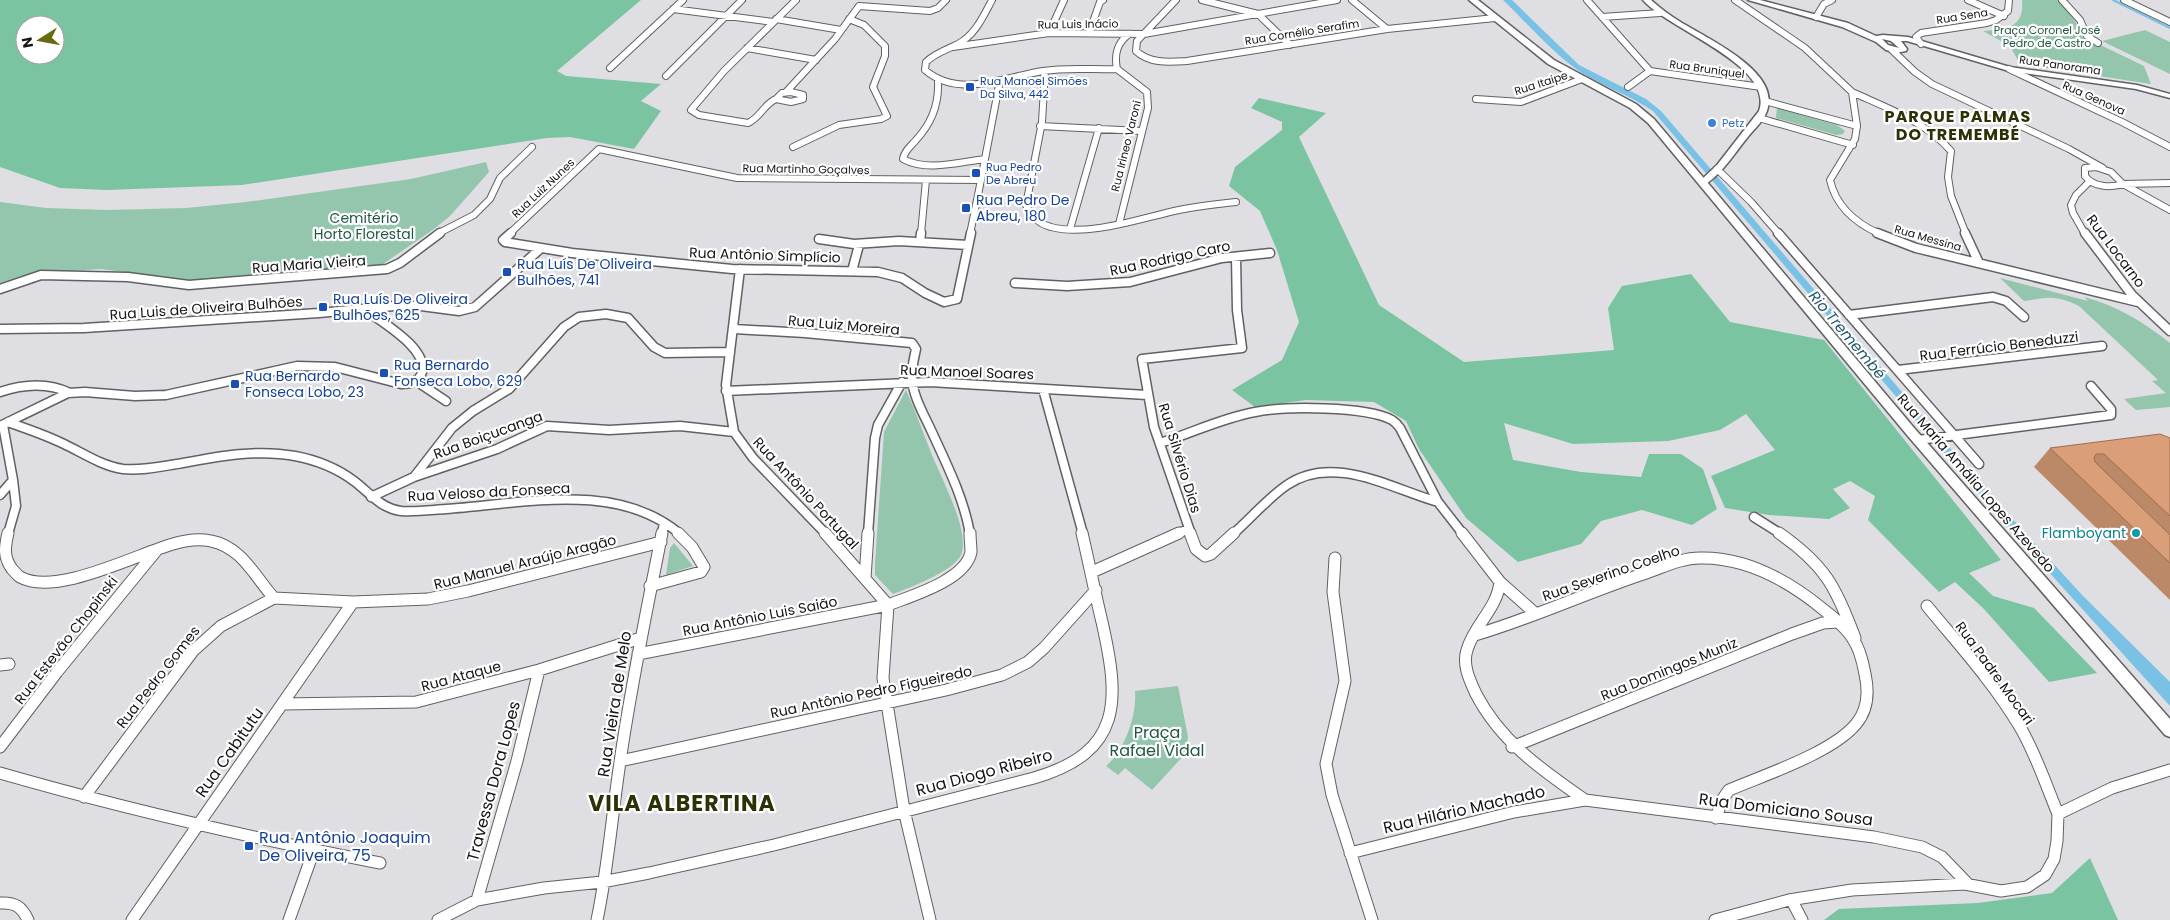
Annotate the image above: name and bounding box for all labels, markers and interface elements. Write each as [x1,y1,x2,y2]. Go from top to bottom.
street label: Rua Sena [1935,4,1989,28]
north arrow [15,15,65,65]
street label: Rua Luis Inácio [1037,15,1119,33]
street label: Rua Cornélio Serafim [1244,15,1360,49]
park label: Praça Coronel José Pedro de Castro [1994,22,2100,51]
text: N [16,35,38,50]
street label: Rua Panorama [2018,51,2102,79]
street label: Rua Bruniquel [1668,56,1746,82]
street label: Rua Itaipe [1512,67,1570,99]
place label: Rua Manoel Simões Da Silva, 442 [980,73,1088,102]
street label: Rua Genova [2060,77,2128,119]
marker: Rua Manoel Simões Da Silva, 442 [964,81,976,93]
street label: Rua Irineo Varoni [1107,99,1145,193]
district label: PARQUE PALMAS DO TREMEMBÉ [1885,105,2031,146]
place label: Petz [1722,115,1744,131]
marker: Petz [1706,117,1718,129]
street label: Rua Luiz Nunes [508,154,578,221]
place label: Rua Pedro De Abreu [986,159,1042,188]
street label: Rua Martinho Goçalves [742,160,870,178]
marker: Rua Pedro De Abreu [970,167,982,179]
place label: Rua Pedro De Abreu, 180 [976,190,1070,226]
marker: Rua Pedro De Abreu, 180 [960,202,972,214]
park label: Cemitério Horto Florestal [314,208,414,244]
street label: Rua Locarno [2082,210,2150,292]
street label: Rua Messina [1893,221,1963,255]
street label: Rua Rodrigo Caro [1108,235,1232,281]
street label: Rua Antônio Simplício [689,242,841,268]
street label: Rua Maria Vieira [252,250,366,278]
place label: Rua Luís De Oliveira Bulhões, 741 [517,254,652,290]
marker: Rua Luís De Oliveira Bulhões, 741 [501,266,513,278]
water label: Rio Tremembé [1804,286,1891,383]
place label: Rua Luís De Oliveira Bulhões, 625 [333,289,468,325]
street label: Rua Luis de Oliveira Bulhões [109,291,303,325]
marker: Rua Luís De Oliveira Bulhões, 625 [317,301,329,313]
street label: Rua Luiz Moreira [787,310,901,340]
street label: Rua Ferrúcio Beneduzzi [1918,326,2080,366]
place label: Rua Bernardo Fonseca Lobo, 629 [394,355,522,391]
street label: Rua Manoel Soares [900,360,1034,384]
place label: Rua Bernardo Fonseca Lobo, 23 [245,366,364,402]
marker: Rua Bernardo Fonseca Lobo, 629 [378,367,390,379]
marker: Rua Bernardo Fonseca Lobo, 23 [229,378,241,390]
street label: Rua Maria Amália Lopes Azevedo [1893,389,2059,577]
street label: Rua Silvério Dias [1154,401,1206,515]
street label: Rua Boiçucanga [431,406,545,464]
street label: Rua Antônio Portugal [749,432,863,554]
street label: Rua Veloso da Fonseca [407,478,571,506]
place label: Flamboyant [2042,523,2126,543]
marker: Flamboyant [2130,527,2142,539]
street label: Rua Manuel Araújo Aragão [432,530,618,594]
street label: Rua Severino Coelho [1540,540,1682,606]
street label: Rua Estevão Chopinski [10,572,122,708]
street label: Rua Antônio Luis Saião [681,591,839,641]
street label: Rua Padre Mocari [1951,617,2039,729]
street label: Rua Pedro Gomes [112,622,204,732]
street label: Rua Vieira de Melo [592,629,637,779]
street label: Rua Domingos Muniz [1598,632,1740,706]
street label: Rua Ataque [419,656,503,696]
street label: Rua Antônio Pedro Figueiredo [768,661,974,723]
street label: Travessa Dora Lopes [461,698,526,864]
street label: Rua Cabitutu [190,703,269,802]
park label: Praça Rafael Vidal [1109,721,1205,762]
street label: Rua Diogo Ribeiro [913,743,1055,802]
street label: Rua Hilário Machado [1381,780,1547,839]
street label: Rua Domiciano Sousa [1698,787,1874,832]
district label: VILA ALBERTINA [588,788,776,819]
place label: Rua Antônio Joaquim De Oliveira, 75 [259,826,431,867]
marker: Rua Antônio Joaquim De Oliveira, 75 [243,840,255,852]

